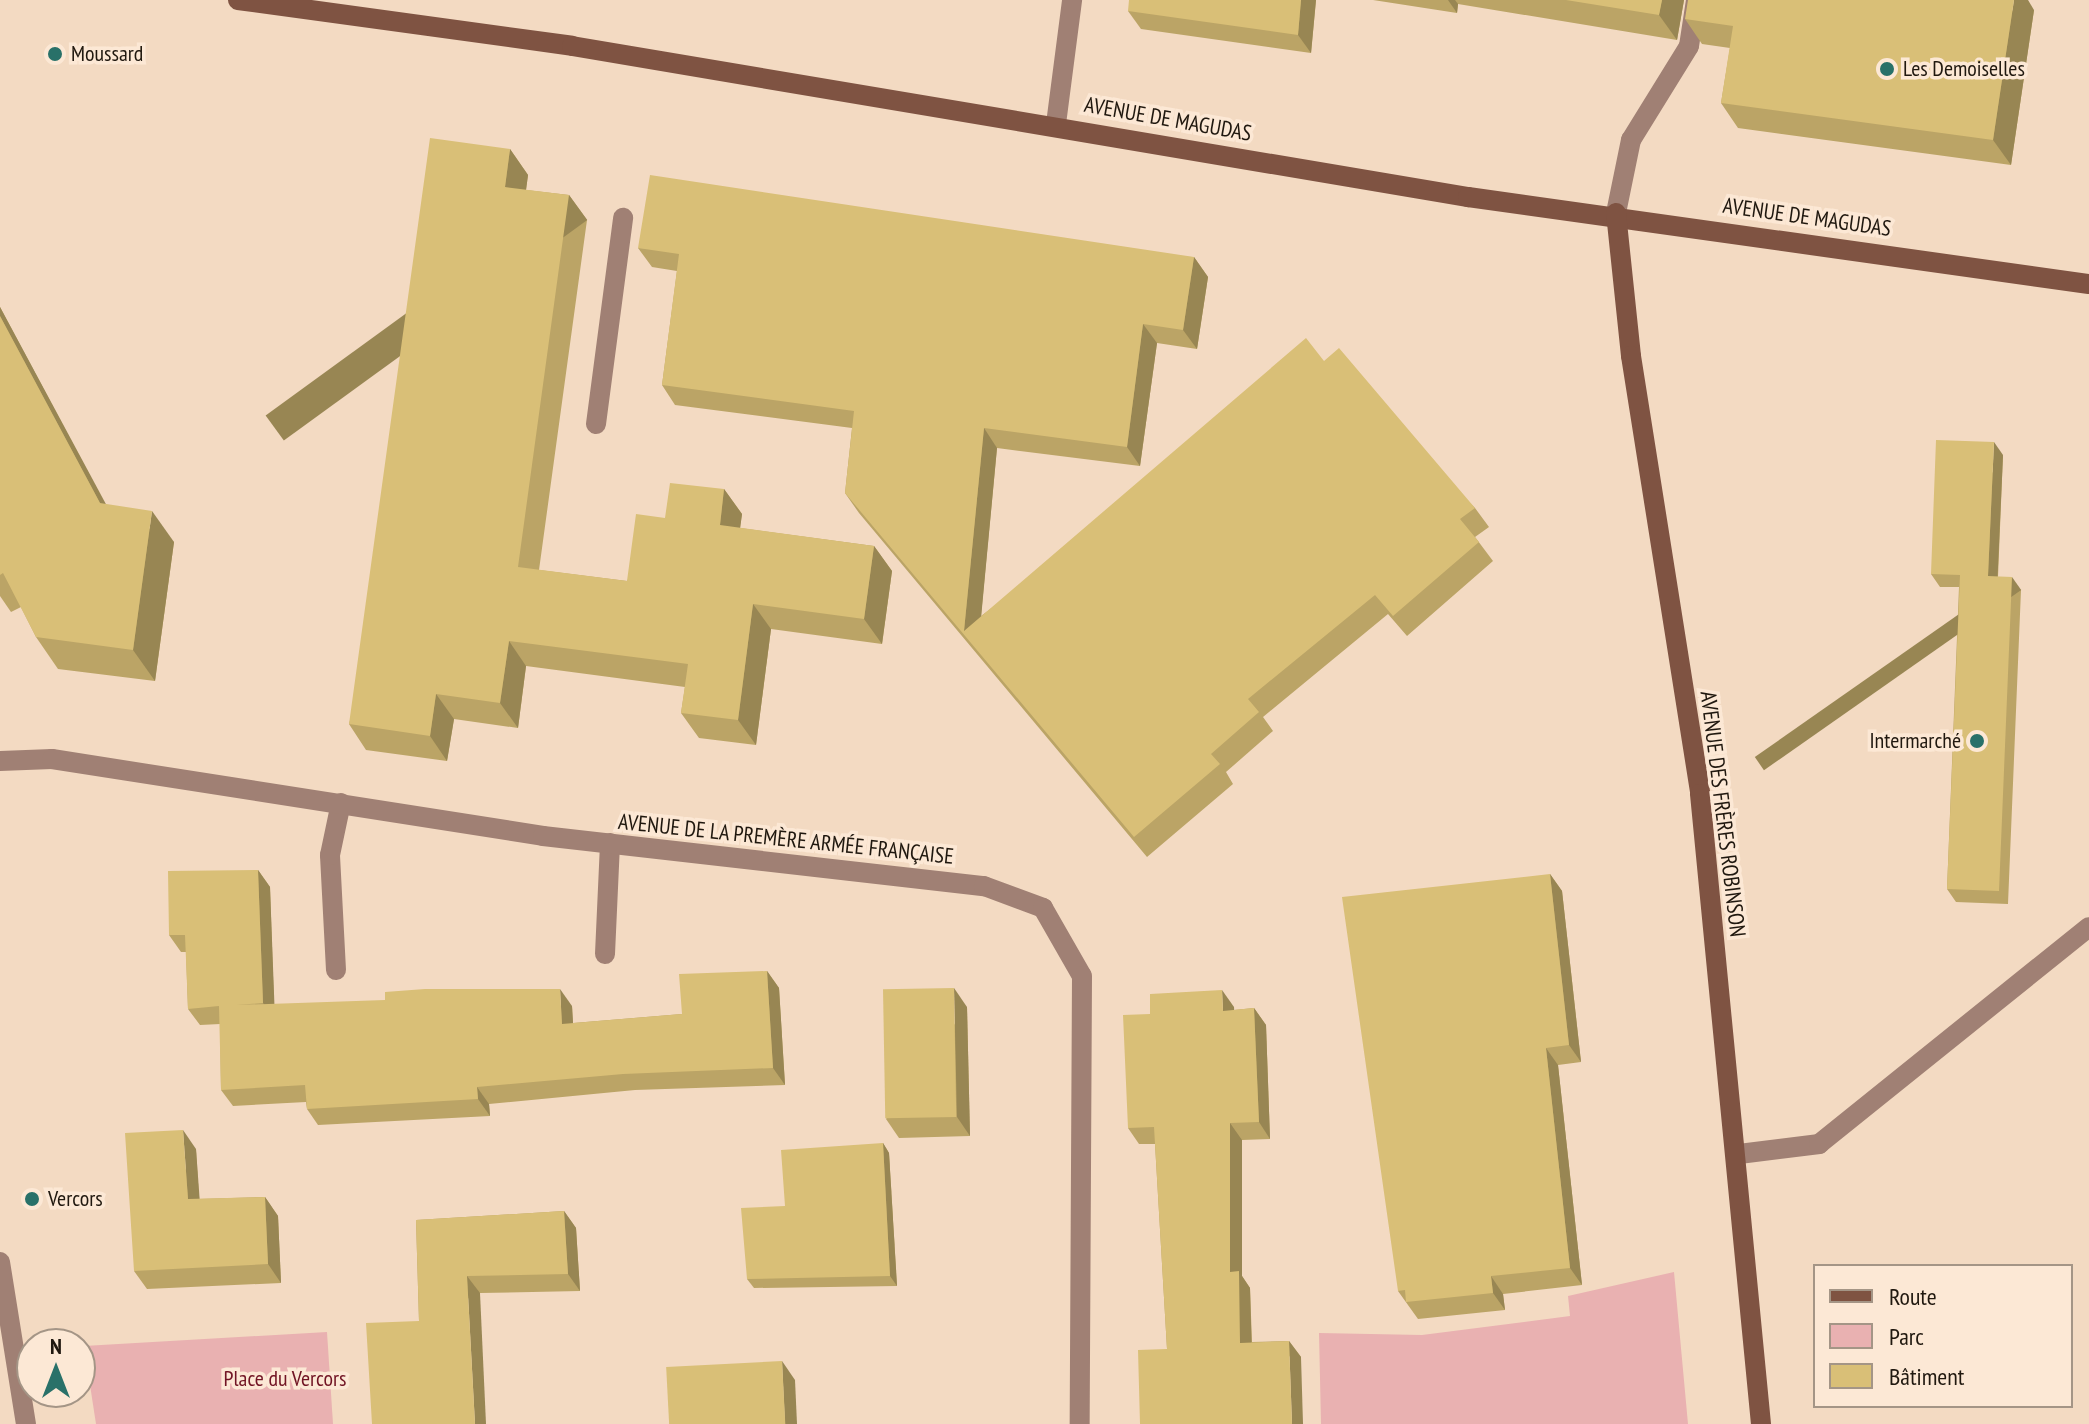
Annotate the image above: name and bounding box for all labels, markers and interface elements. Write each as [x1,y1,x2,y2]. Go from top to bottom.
place label: Moussard [71,41,143,67]
marker: Moussard [46,45,64,63]
place label: Les Demoiselles [1903,56,2025,82]
marker: Les Demoiselles [1878,60,1896,78]
street label: AVENUE DE MAGUDAS [1082,91,1254,147]
street label: AVENUE DE MAGUDAS [1721,192,1893,242]
street label: AVENUE DES FRÈRES ROBINSON [1695,690,1751,938]
place label: Intermarché [1869,728,1961,754]
marker: Intermarché [1968,732,1986,750]
street label: AVENUE DE LA PREMÈRE ARMÉE FRANÇAISE [616,808,956,870]
place label: Vercors [48,1186,103,1212]
marker: Vercors [23,1190,41,1208]
legend [1813,1264,2073,1408]
text: Route [1889,1281,1937,1312]
text: Parc [1889,1321,1924,1352]
north arrow [16,1328,96,1408]
text: N [50,1332,62,1360]
text: Bâtiment [1889,1361,1964,1392]
park label: Place du Vercors [223,1366,347,1392]

